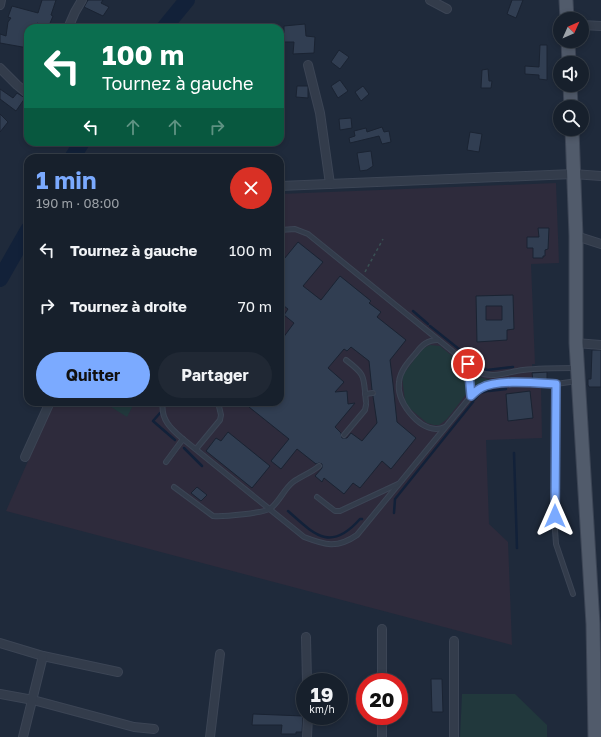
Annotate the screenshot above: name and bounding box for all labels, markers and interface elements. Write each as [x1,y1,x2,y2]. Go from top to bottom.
north arrow [553,12,589,48]
map controls [553,12,589,136]
text: 100 m [102,38,184,71]
icon: left [36,40,88,92]
button: sound [553,56,589,92]
text: Tournez à gauche [102,72,254,94]
button: search [553,100,589,136]
icon: left [80,116,102,138]
icon: ahead [122,116,144,138]
icon: ahead [164,116,186,138]
icon: right [206,116,228,138]
text: 1 min [36,165,96,194]
button: close [230,167,272,209]
text: 190 m · 08:00 [36,195,119,211]
icon: left [36,239,58,261]
text: Tournez à gauche [70,241,197,259]
text: 100 m [229,241,272,259]
icon: right [36,295,58,317]
text: Tournez à droite [70,297,187,315]
text: 70 m [238,297,272,315]
pin [451,347,485,381]
button: Quitter [36,352,150,398]
button: Partager [158,352,272,398]
icon: arrive [457,353,479,375]
position arrow [534,495,576,537]
speed limit sign: 20 [356,673,408,725]
text: 19 [310,682,333,706]
text: km/h [309,703,335,715]

